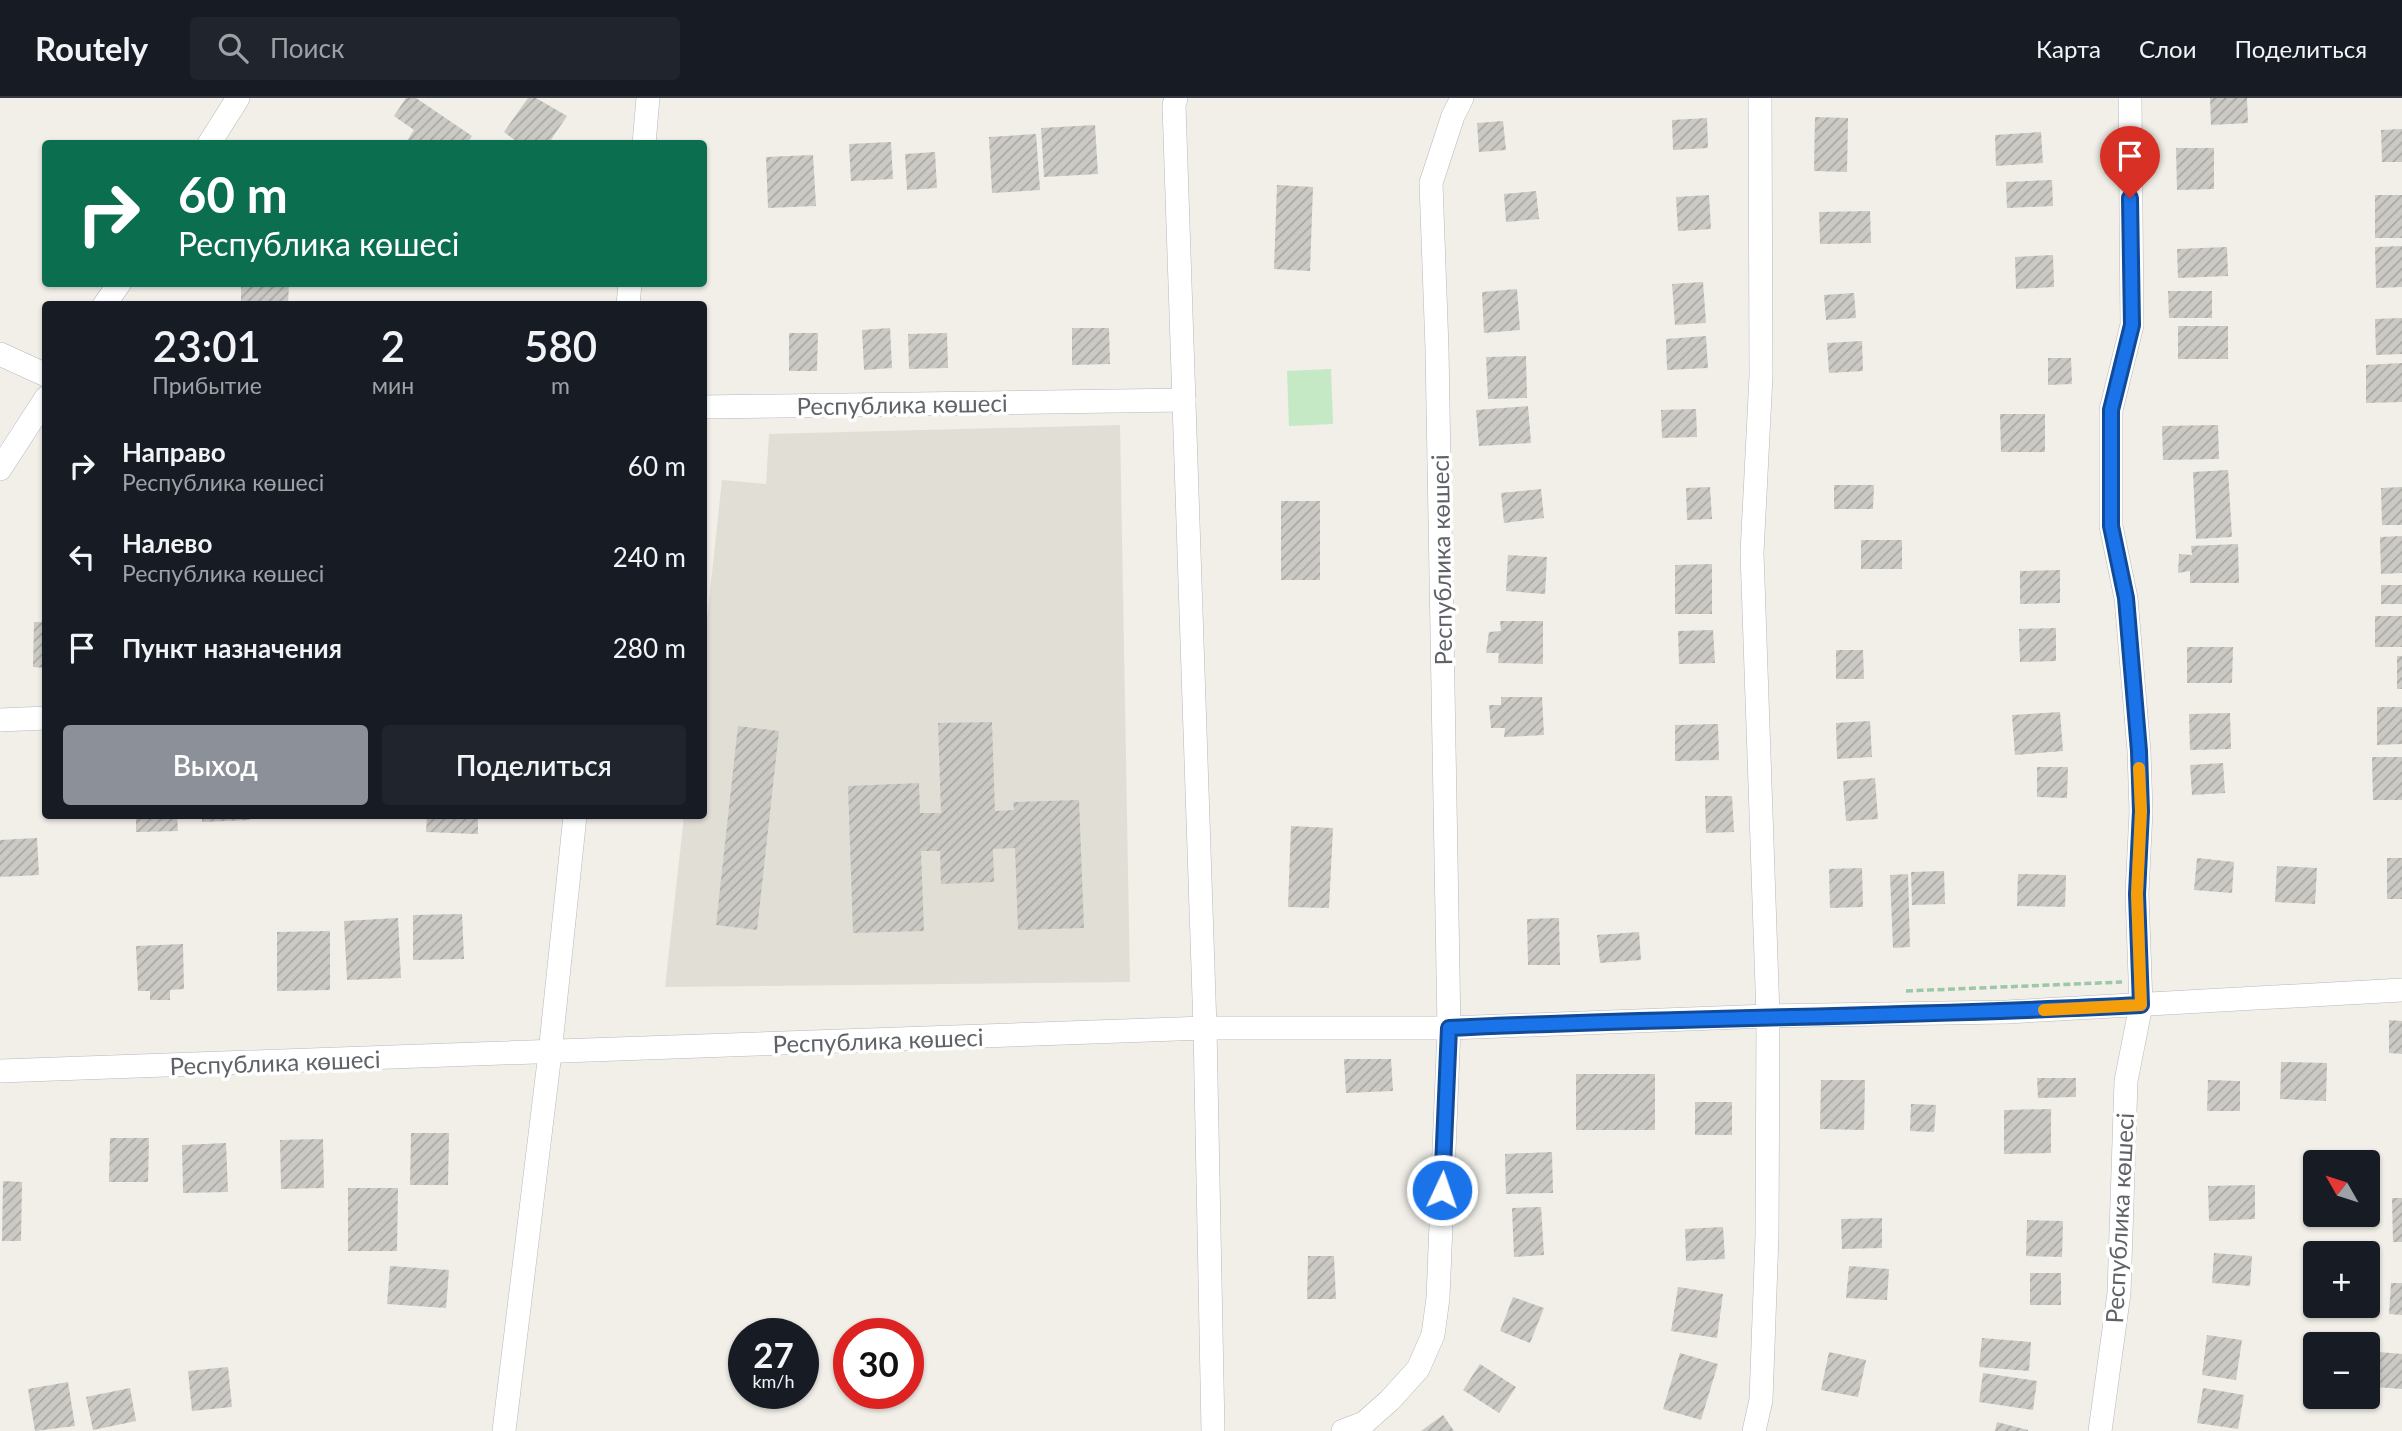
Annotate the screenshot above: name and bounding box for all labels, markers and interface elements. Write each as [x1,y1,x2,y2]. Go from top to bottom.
search box [190,17,680,80]
text: Routely [35,28,148,68]
icon: search [214,29,252,67]
text: Поиск [270,32,344,64]
text: Карта [2036,34,2101,63]
text: Слои [2139,34,2196,63]
text: Поделиться [2234,34,2367,63]
pin [2100,126,2160,198]
icon: arrive [2111,137,2149,175]
text: 60 m [178,165,288,223]
icon: right [63,168,154,259]
text: Республика көшесі [178,224,459,263]
text: 23:01 [153,321,261,371]
text: 2 [381,321,405,371]
text: 580 [524,321,597,371]
text: Прибытие [152,371,262,399]
text: мин [372,371,414,399]
text: m [551,371,570,399]
street label: Республика көшесі [796,388,1008,420]
text: Направо [122,436,226,468]
icon: right [63,447,101,485]
text: 60 m [628,450,686,482]
street label: Республика көшесі [1425,454,1457,666]
text: Республика көшесі [122,468,324,496]
text: Налево [122,527,212,559]
icon: left [63,538,101,576]
text: 240 m [613,541,686,573]
text: Республика көшесі [122,559,324,587]
icon: arrive [63,629,101,667]
text: Пункт назначения [122,632,342,664]
text: 280 m [613,632,686,664]
button: Выход [63,725,368,805]
button: Поделиться [382,725,686,805]
street label: Республика көшесі [772,1022,984,1058]
street label: Республика көшесі [169,1044,381,1080]
street label: Республика көшесі [2099,1112,2139,1324]
north arrow [2303,1150,2380,1227]
map controls [2303,1150,2380,1409]
position arrow [1405,1153,1479,1227]
button: + [2303,1241,2380,1318]
speed limit sign: 30 [833,1318,924,1409]
button: − [2303,1332,2380,1409]
text: 27 [753,1333,794,1375]
text: km/h [752,1370,795,1392]

